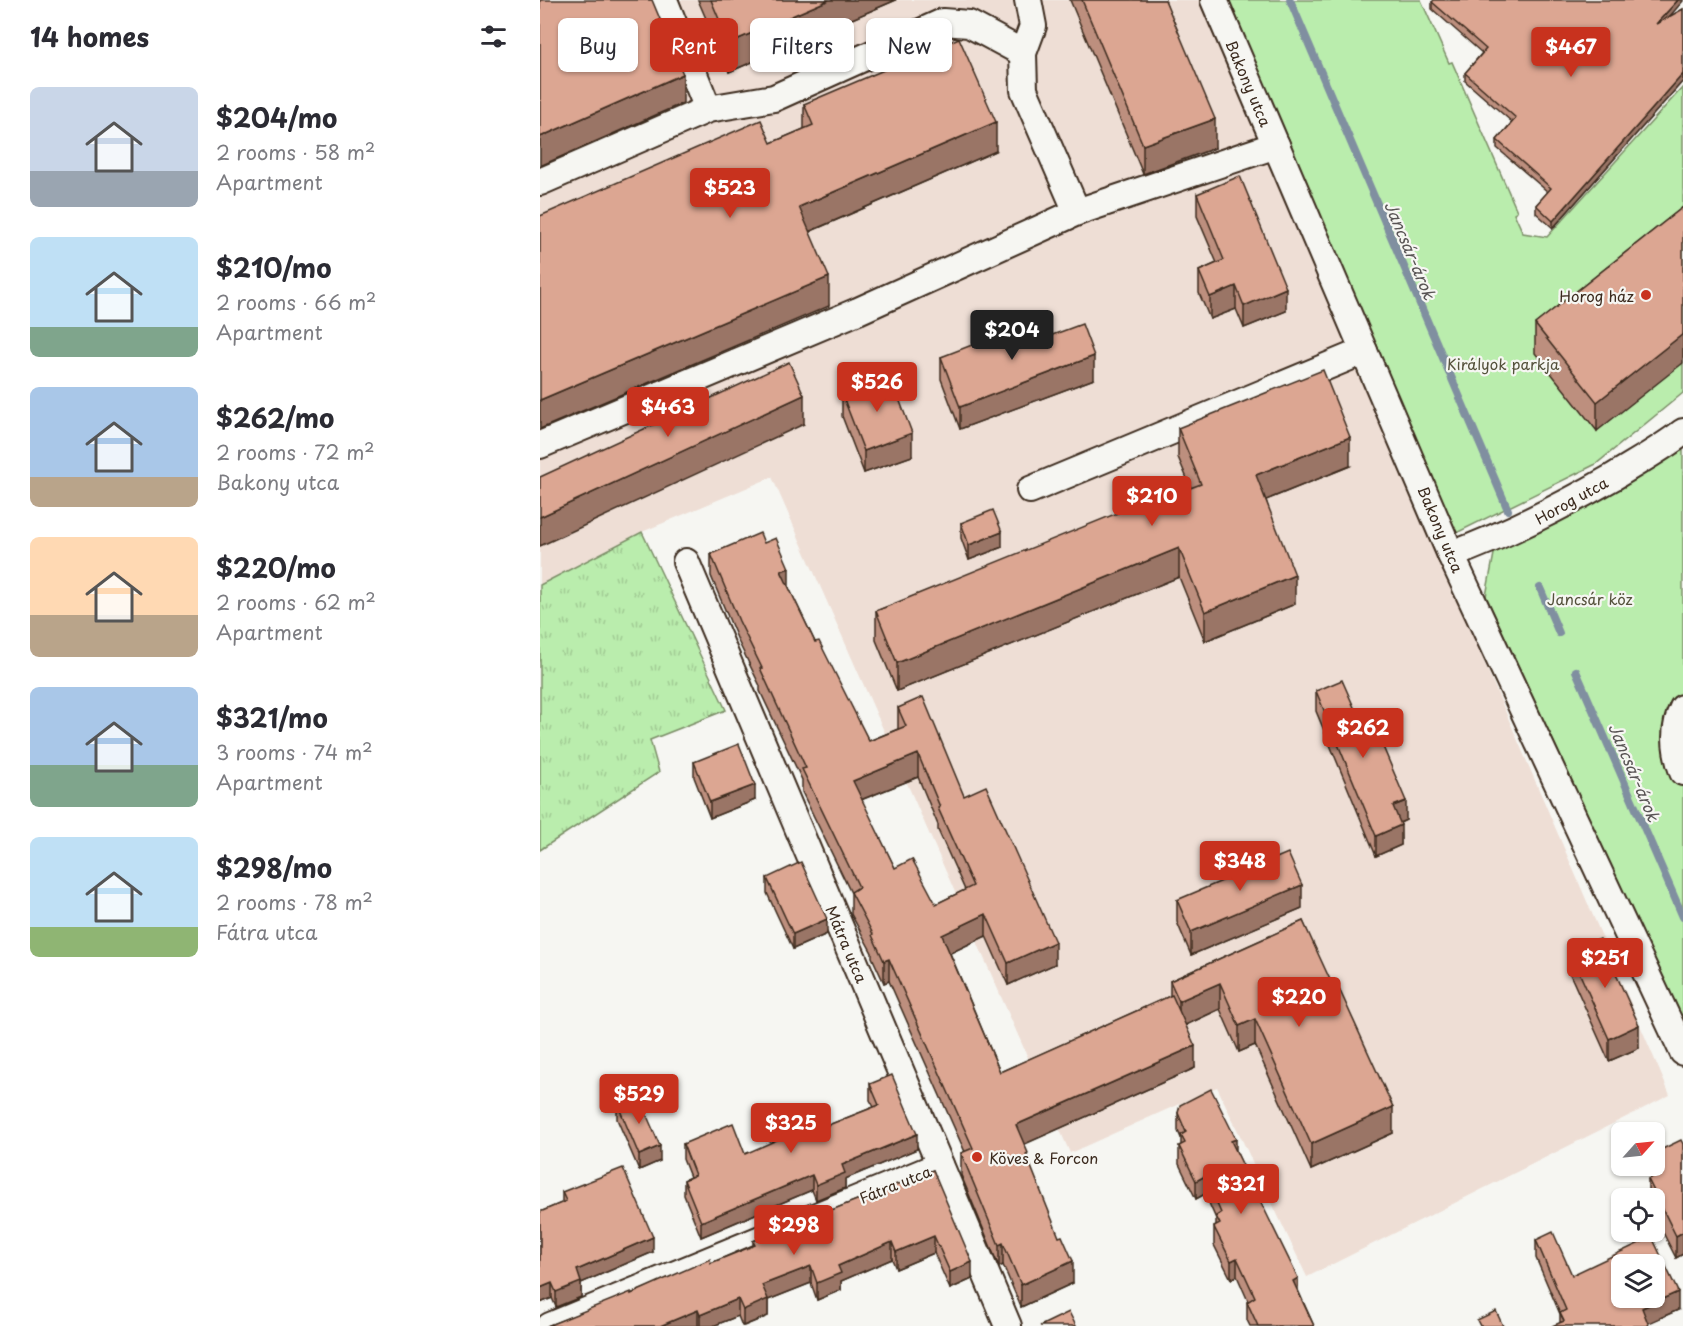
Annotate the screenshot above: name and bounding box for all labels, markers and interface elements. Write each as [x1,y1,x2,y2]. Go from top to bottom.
text: 14 homes [30,17,149,56]
chip: Buy [558,18,638,72]
chip: Rent [650,18,738,72]
chip: Filters [750,18,854,72]
chip: New [866,18,952,72]
icon: filters [477,20,510,53]
pin: $467 [1535,27,1607,78]
text: $467 [1545,31,1597,61]
street label: Bakony utca [1220,36,1278,131]
text: $204/mo [216,98,337,137]
icon: home [78,111,150,183]
text: 2 rooms · 58 m² [216,137,375,167]
text: Apartment [216,167,323,197]
pin: $523 [694,168,766,219]
text: $523 [704,172,756,202]
water label: Jancsár-árok [1380,197,1443,304]
text: $210/mo [216,248,331,287]
icon: home [78,261,150,333]
place label: Horog ház [1559,284,1634,307]
text: 2 rooms · 66 m² [216,287,376,317]
marker: Horog ház [1639,288,1653,302]
pin: $204 [976,310,1048,361]
text: $204 [984,314,1040,344]
text: Apartment [216,317,323,347]
park label: Királyok parkja [1447,352,1560,375]
pin: $526 [841,362,913,413]
text: $526 [851,366,903,396]
pin: $463 [632,387,704,438]
text: $463 [641,391,695,421]
text: $262/mo [216,398,334,437]
icon: home [78,411,150,483]
text: 2 rooms · 72 m² [216,437,375,467]
text: Bakony utca [216,467,339,497]
street label: Horog utca [1530,470,1612,530]
pin: $210 [1116,476,1188,527]
text: $210 [1126,480,1178,510]
street label: Bakony utca [1412,482,1470,577]
text: $220/mo [216,548,336,587]
icon: home [78,561,150,633]
text: 2 rooms · 62 m² [216,587,376,617]
park label: Jancsár köz [1547,587,1633,610]
text: Apartment [216,617,323,647]
text: $321/mo [216,698,328,737]
pin: $262 [1327,708,1399,759]
icon: home [78,711,150,783]
text: $262 [1336,712,1390,742]
water label: Jancsár-árok [1604,719,1667,826]
text: 3 rooms · 74 m² [216,737,373,767]
text: Apartment [216,767,323,797]
pin: $348 [1204,841,1276,892]
text: $348 [1214,845,1266,875]
text: $298/mo [216,848,332,887]
icon: home [78,861,150,933]
text: 2 rooms · 78 m² [216,887,373,917]
street label: Mátra utca [820,902,874,987]
text: Fátra utca [216,917,317,947]
pin: $251 [1569,938,1641,989]
text: $251 [1581,942,1629,972]
pin: $220 [1263,977,1335,1028]
text: $220 [1272,981,1326,1011]
pin: $529 [603,1074,675,1125]
text: $529 [614,1078,664,1108]
pin: $325 [755,1103,827,1154]
text: $325 [765,1107,817,1137]
north arrow [1611,1122,1665,1176]
map controls [1611,1122,1665,1308]
place label: Köves & Forcon [989,1146,1098,1169]
marker: Köves & Forcon [970,1150,984,1164]
street label: Fátra utca [855,1159,935,1209]
pin: $321 [1205,1164,1277,1215]
text: $321 [1217,1168,1265,1198]
button: locate [1611,1188,1665,1242]
pin: $298 [758,1205,830,1256]
text: $298 [768,1209,820,1239]
button: layers [1611,1254,1665,1308]

